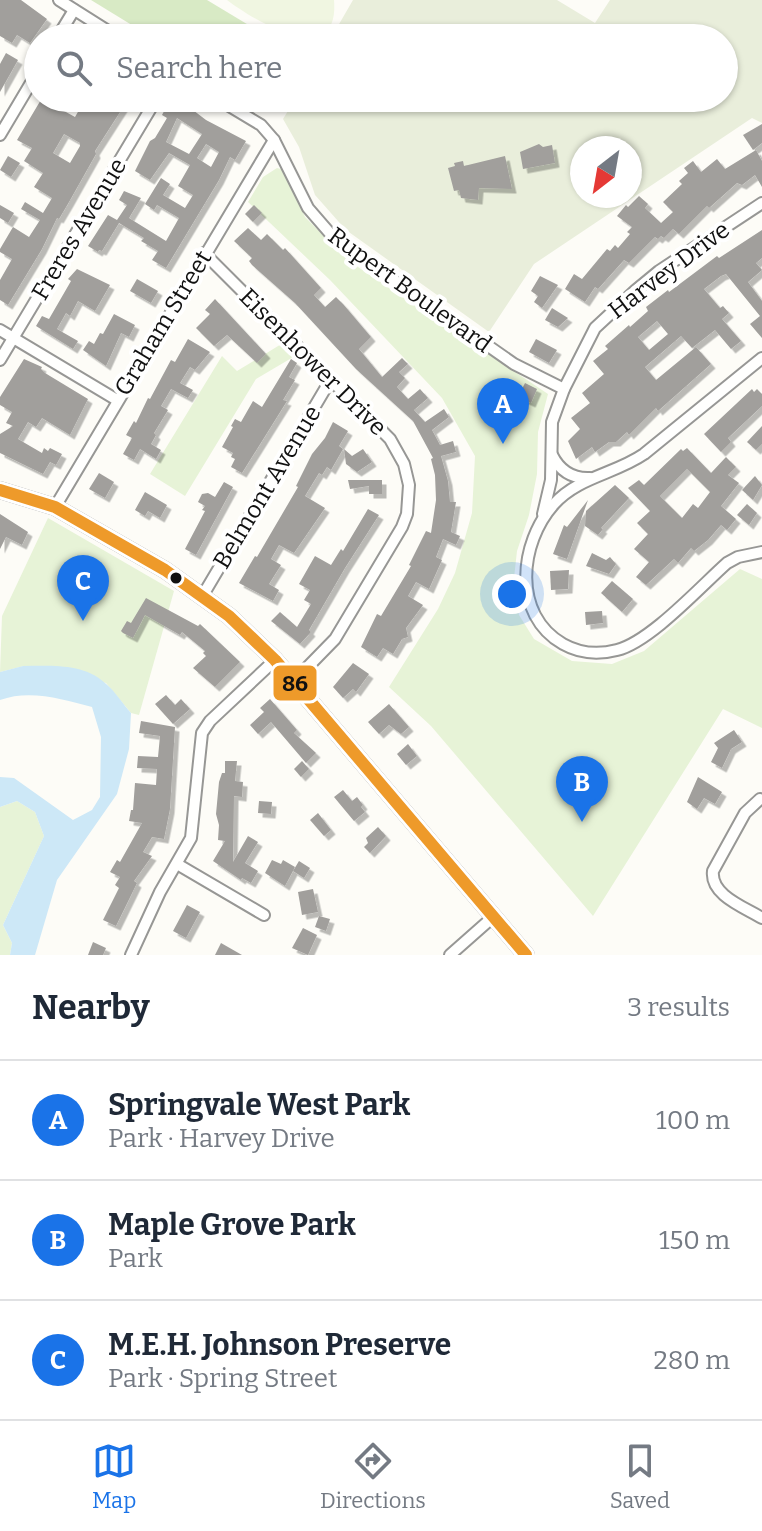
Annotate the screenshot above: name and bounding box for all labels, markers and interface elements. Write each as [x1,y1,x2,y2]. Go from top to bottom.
search box [24,24,738,112]
icon: search [52,46,96,90]
text: Search here [116,50,283,86]
north arrow [570,136,642,208]
street label: Freres Avenue [26,153,132,305]
street label: Harvey Drive [603,215,735,325]
street label: Rupert Boulevard [323,221,497,359]
street label: Graham Street [109,245,217,401]
street label: Eisenhower Drive [234,283,392,441]
pin: A [477,378,529,444]
street label: Belmont Avenue [207,401,327,573]
pin: C [57,555,109,621]
unlabelled marker [168,570,184,586]
your location [492,574,532,614]
line badge: 86 [272,664,318,702]
text: 86 [282,670,308,697]
pin: B [556,756,608,822]
text: Nearby [32,987,150,1028]
text: 3 results [627,992,730,1023]
text: Springvale West Park [108,1087,410,1123]
text: A [49,1105,67,1136]
text: 100 m [656,1105,730,1136]
text: Park · Harvey Drive [108,1123,335,1154]
text: Maple Grove Park [108,1207,356,1243]
text: B [50,1225,66,1256]
text: 150 m [659,1225,730,1256]
text: Park [108,1243,163,1274]
text: M.E.H. Johnson Preserve [108,1327,451,1363]
text: C [50,1345,66,1376]
text: 280 m [654,1345,730,1376]
text: Park · Spring Street [108,1363,337,1394]
tab: Map [92,1439,136,1514]
tab: Directions [320,1439,426,1514]
tab: Saved [610,1439,670,1514]

